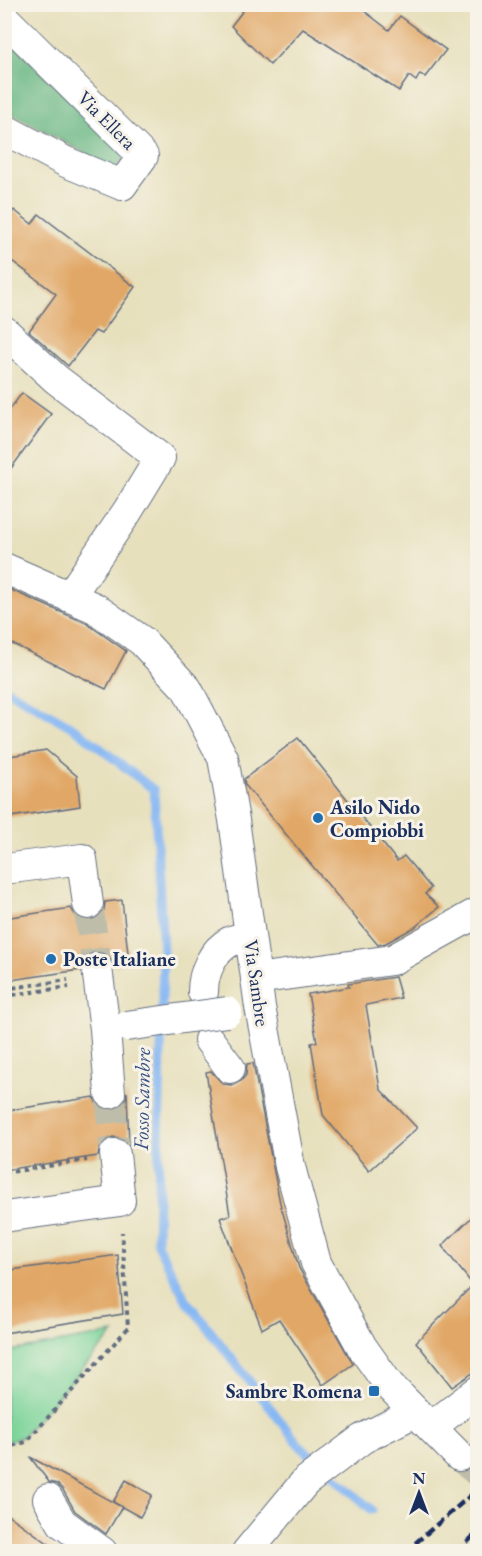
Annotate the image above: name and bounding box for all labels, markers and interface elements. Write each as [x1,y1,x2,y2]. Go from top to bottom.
street label: Via Ellera [72,85,142,155]
place label: Asilo Nido Compiobbi [329,794,424,843]
marker: Asilo Nido Compiobbi [311,811,325,825]
street label: Via Sambre [238,938,276,1028]
place label: Poste Italiane [63,946,176,972]
marker: Poste Italiane [44,952,58,966]
water label: Fosso Sambre [127,1047,156,1152]
place label: Sambre Romena [226,1378,362,1404]
marker: Sambre Romena [367,1384,381,1398]
north arrow [389,1463,449,1523]
text: N [413,1468,426,1489]

